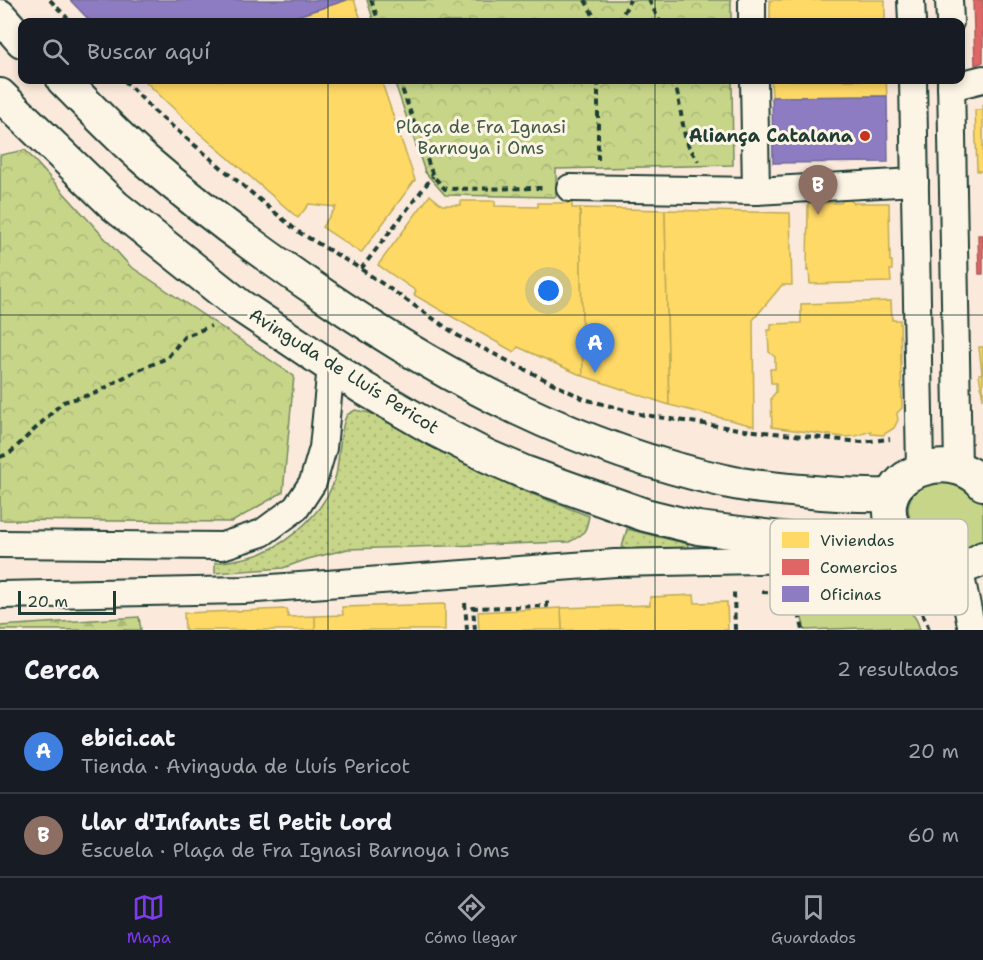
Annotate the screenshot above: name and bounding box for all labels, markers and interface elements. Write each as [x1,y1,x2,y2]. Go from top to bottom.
search box [18,18,965,84]
icon: search [39,35,72,68]
text: Buscar aquí [87,37,210,66]
park label: Plaça de Fra Ignasi Barnoya i Oms [396,115,566,160]
place label: Aliança Catalana [689,124,854,148]
marker: Aliança Catalana [858,129,872,143]
pin: B [798,166,838,215]
your location [534,276,563,305]
street label: Avinguda de Lluís Pericot [244,303,444,439]
pin: A [576,324,614,373]
legend [770,519,968,615]
text: Viviendas [820,530,895,551]
text: Comercios [820,557,898,578]
text: Oficinas [820,584,882,605]
scale bar [18,588,116,616]
text: 20 m [27,591,68,612]
text: Cerca [24,652,99,687]
text: 2 resultados [837,656,959,682]
text: ebici.cat [81,724,175,753]
text: A [36,738,51,764]
text: 20 m [908,738,959,764]
text: Tienda · Avinguda de Lluís Pericot [81,753,410,779]
text: Llar d'Infants El Petit Lord [81,808,392,837]
text: B [37,822,50,848]
text: 60 m [907,822,959,848]
text: Escuela · Plaça de Fra Ignasi Barnoya i Oms [81,837,510,863]
tab: Mapa [127,891,171,948]
tab: Cómo llegar [424,891,518,948]
tab: Guardados [771,891,856,948]

